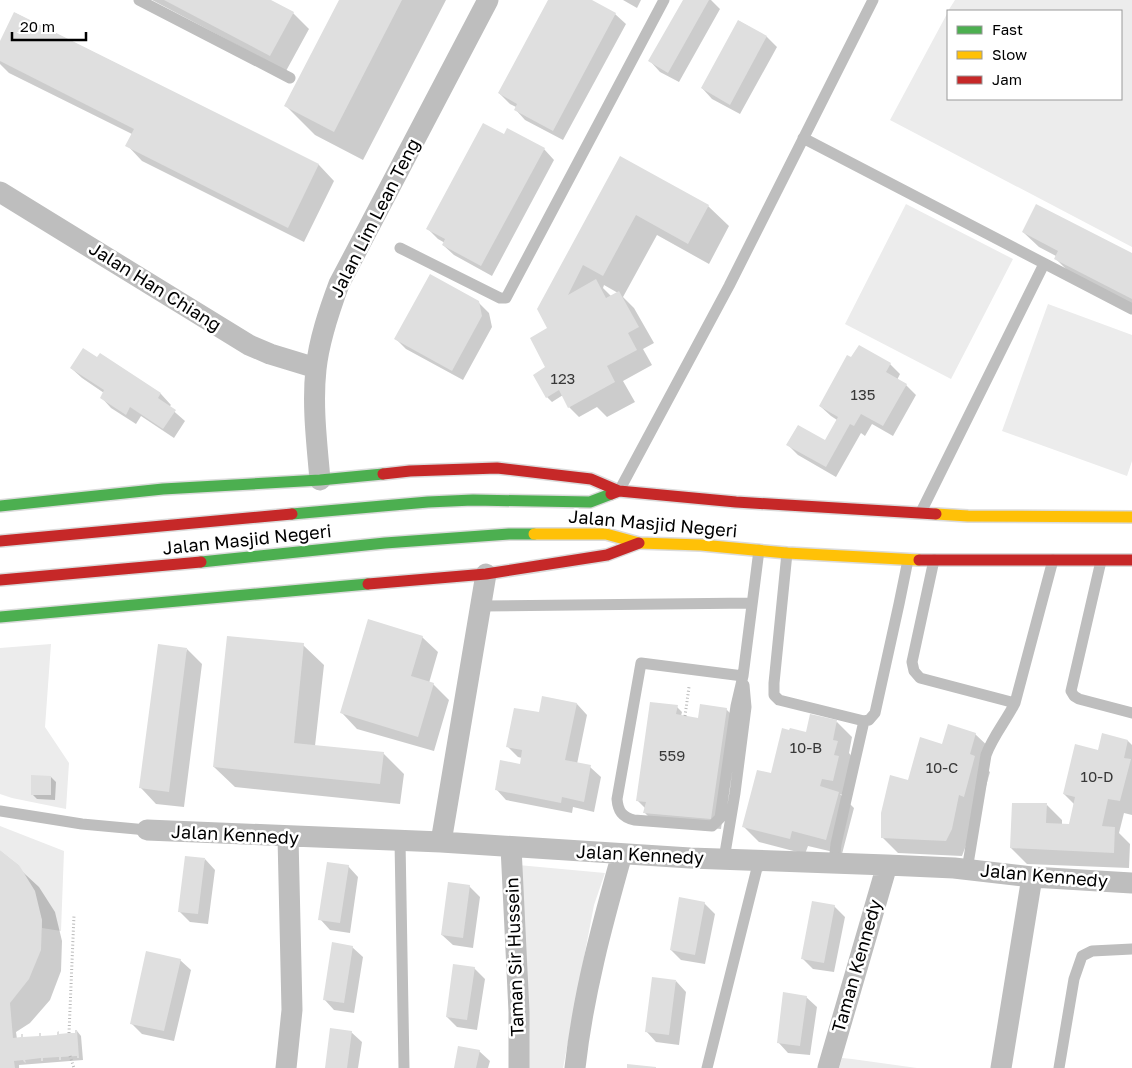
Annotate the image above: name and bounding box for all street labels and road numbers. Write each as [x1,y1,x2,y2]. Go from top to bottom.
street label: Jalan Lim Lean Teng [324,134,424,301]
street label: Jalan Han Chiang [85,237,226,336]
street label: Jalan Masjid Negeri [568,505,738,541]
street label: Jalan Masjid Negeri [161,519,332,559]
street label: Jalan Kennedy [171,820,299,848]
street label: Jalan Kennedy [576,840,704,868]
street label: Jalan Kennedy [979,858,1109,892]
street label: Taman Sir Hussein [500,877,528,1037]
street label: Taman Kennedy [826,897,886,1035]

